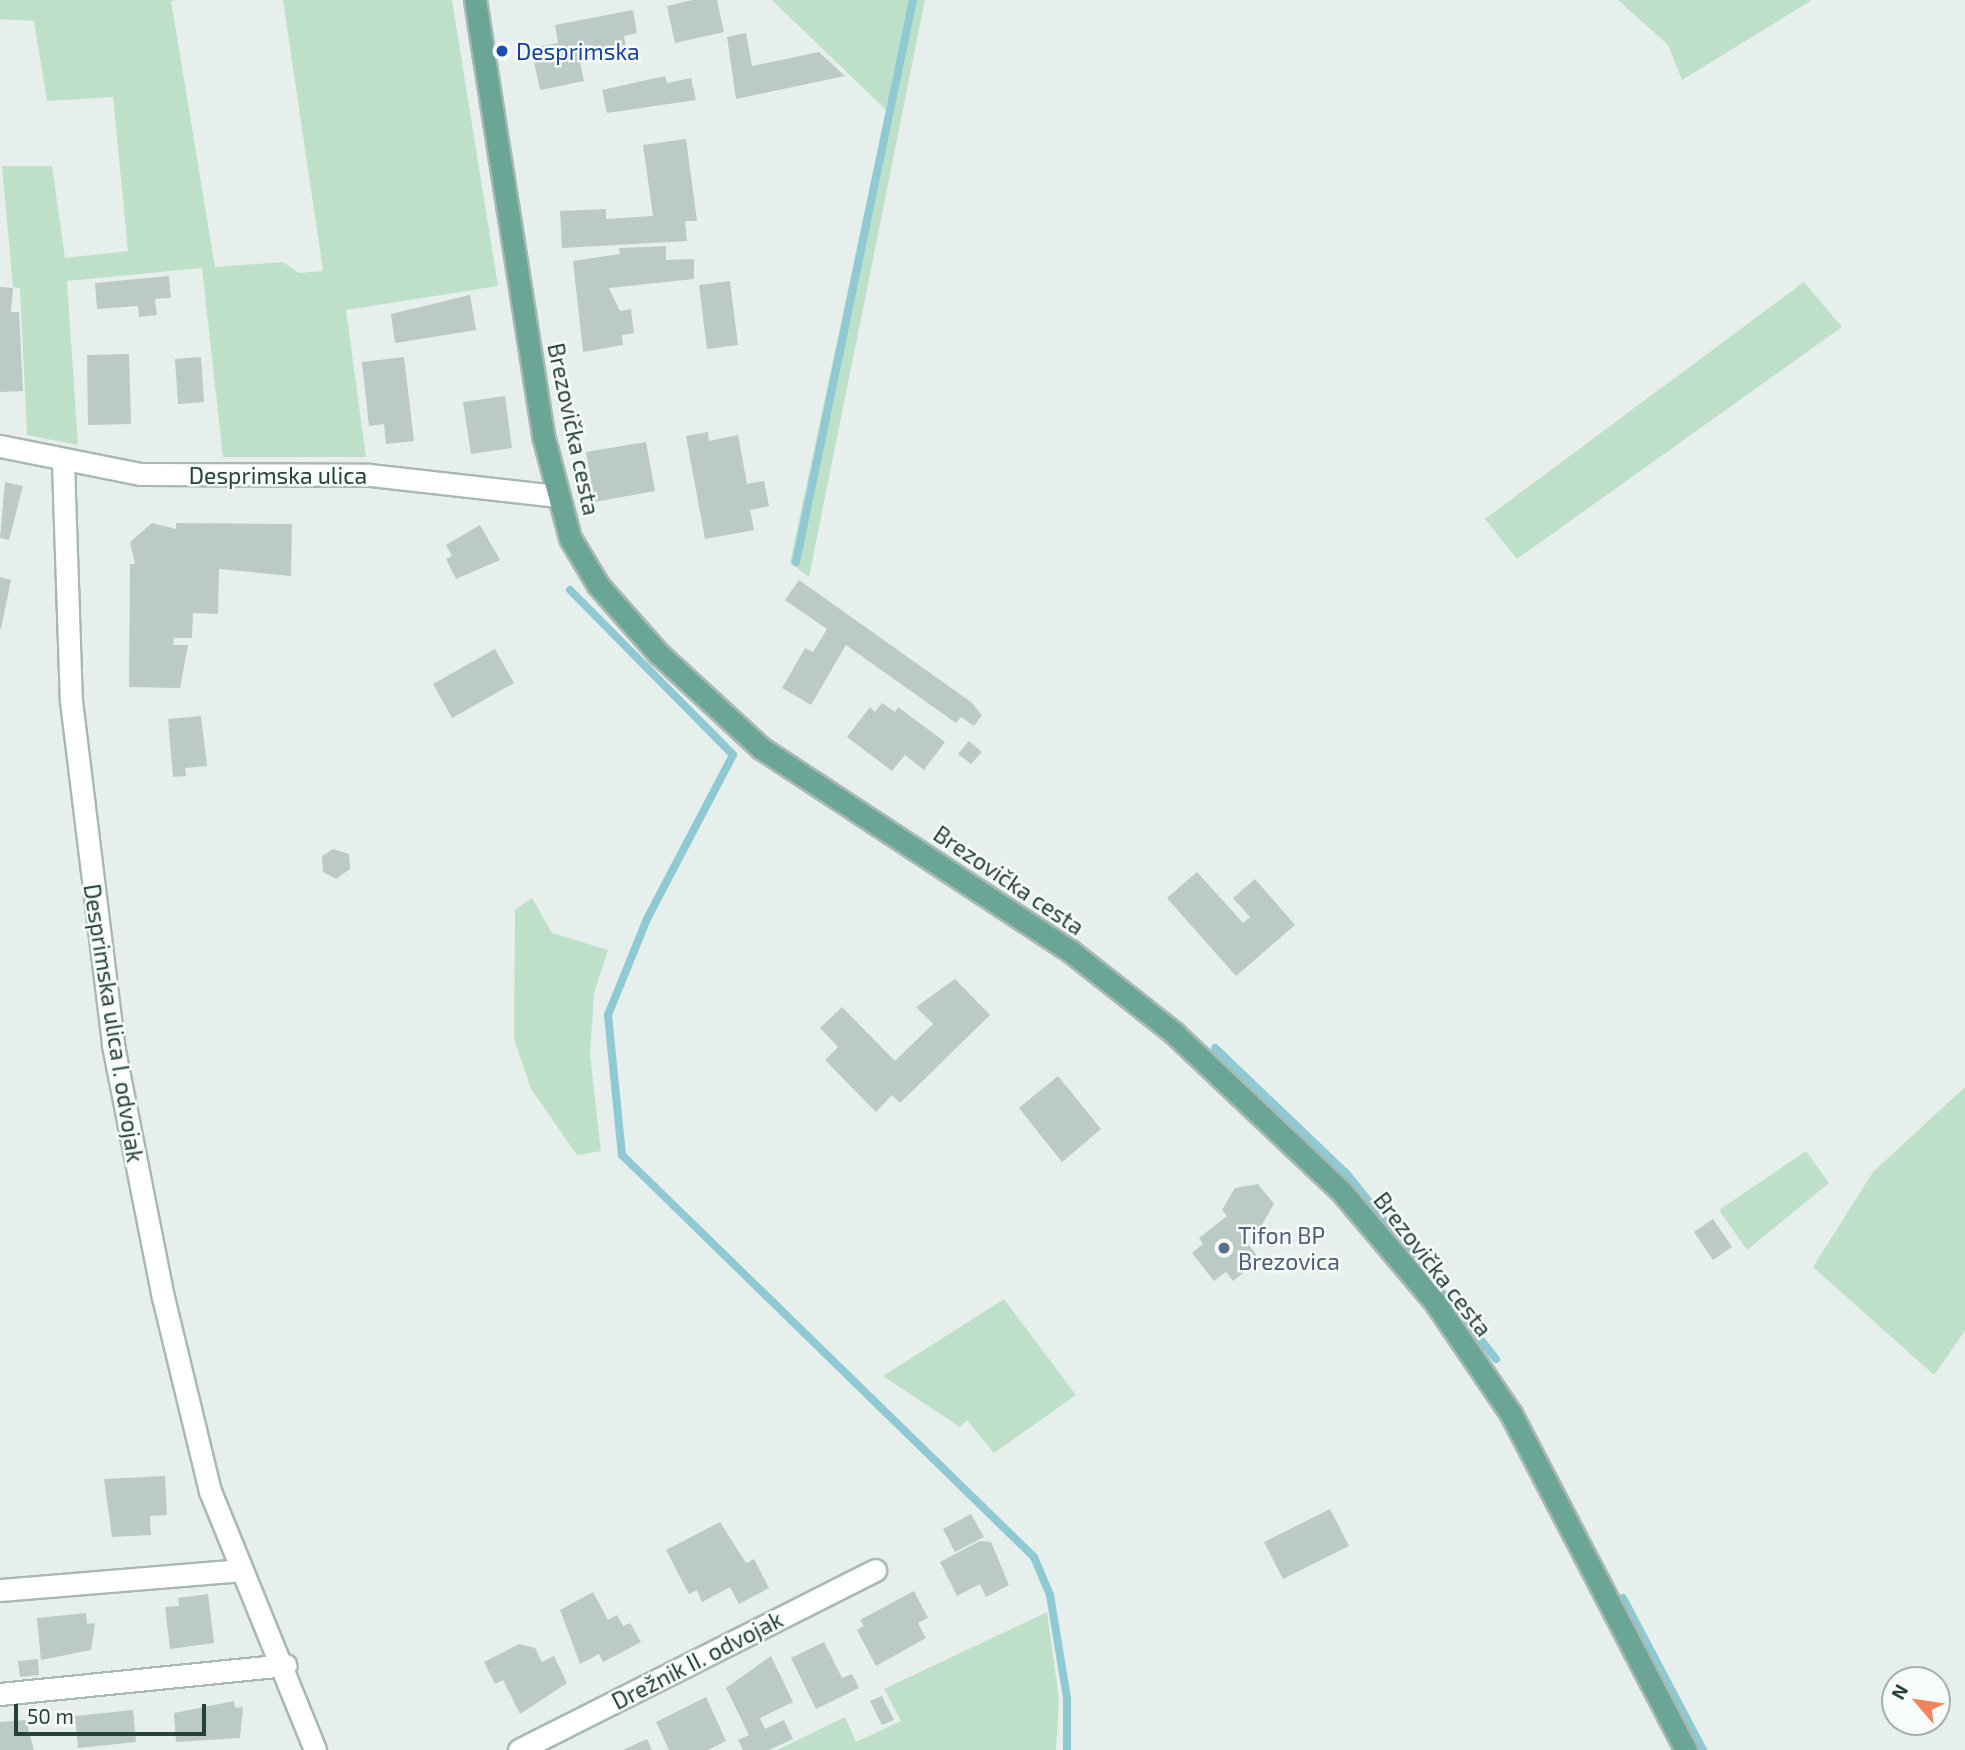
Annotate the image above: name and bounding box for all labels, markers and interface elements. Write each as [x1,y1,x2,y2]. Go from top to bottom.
place label: Desprimska [516,37,640,65]
marker: Desprimska [494,43,510,59]
street label: Brezovička cesta [542,340,606,518]
street label: Desprimska ulica [189,461,367,489]
street label: Brezovička cesta [929,820,1089,940]
street label: Desprimska ulica I. odvojak [78,882,150,1164]
street label: Brezovička cesta [1368,1186,1498,1342]
place label: Tifon BP Brezovica [1238,1221,1340,1275]
marker: Tifon BP Brezovica [1216,1240,1232,1256]
street label: Drežnik II. odvojak [607,1605,787,1715]
north arrow [1881,1666,1951,1736]
text: N [1886,1680,1912,1703]
scale bar [18,1690,210,1734]
text: 50 m [27,1703,74,1728]

